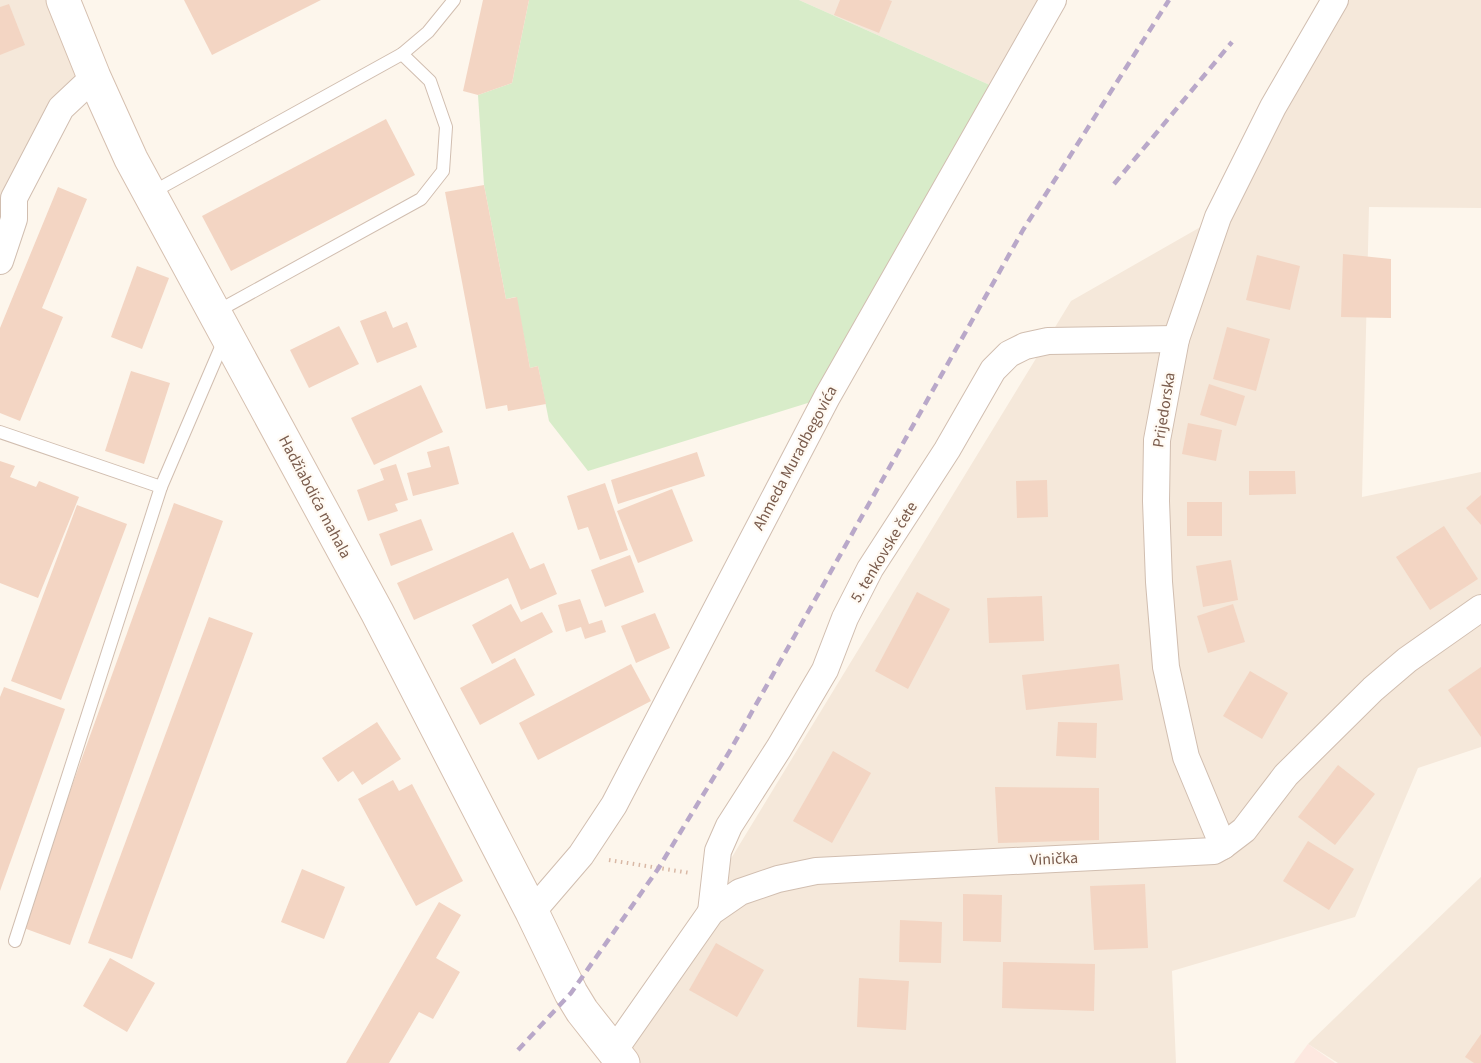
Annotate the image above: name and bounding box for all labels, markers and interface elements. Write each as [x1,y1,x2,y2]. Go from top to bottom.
street label: Prijedorska [1147,371,1181,449]
street label: Ahmeda Muradbegovića [748,382,842,534]
street label: Hadžiabdića mahala [273,432,357,562]
street label: 5. tenkovske čete [845,497,923,607]
street label: Vinička [1029,847,1079,871]

